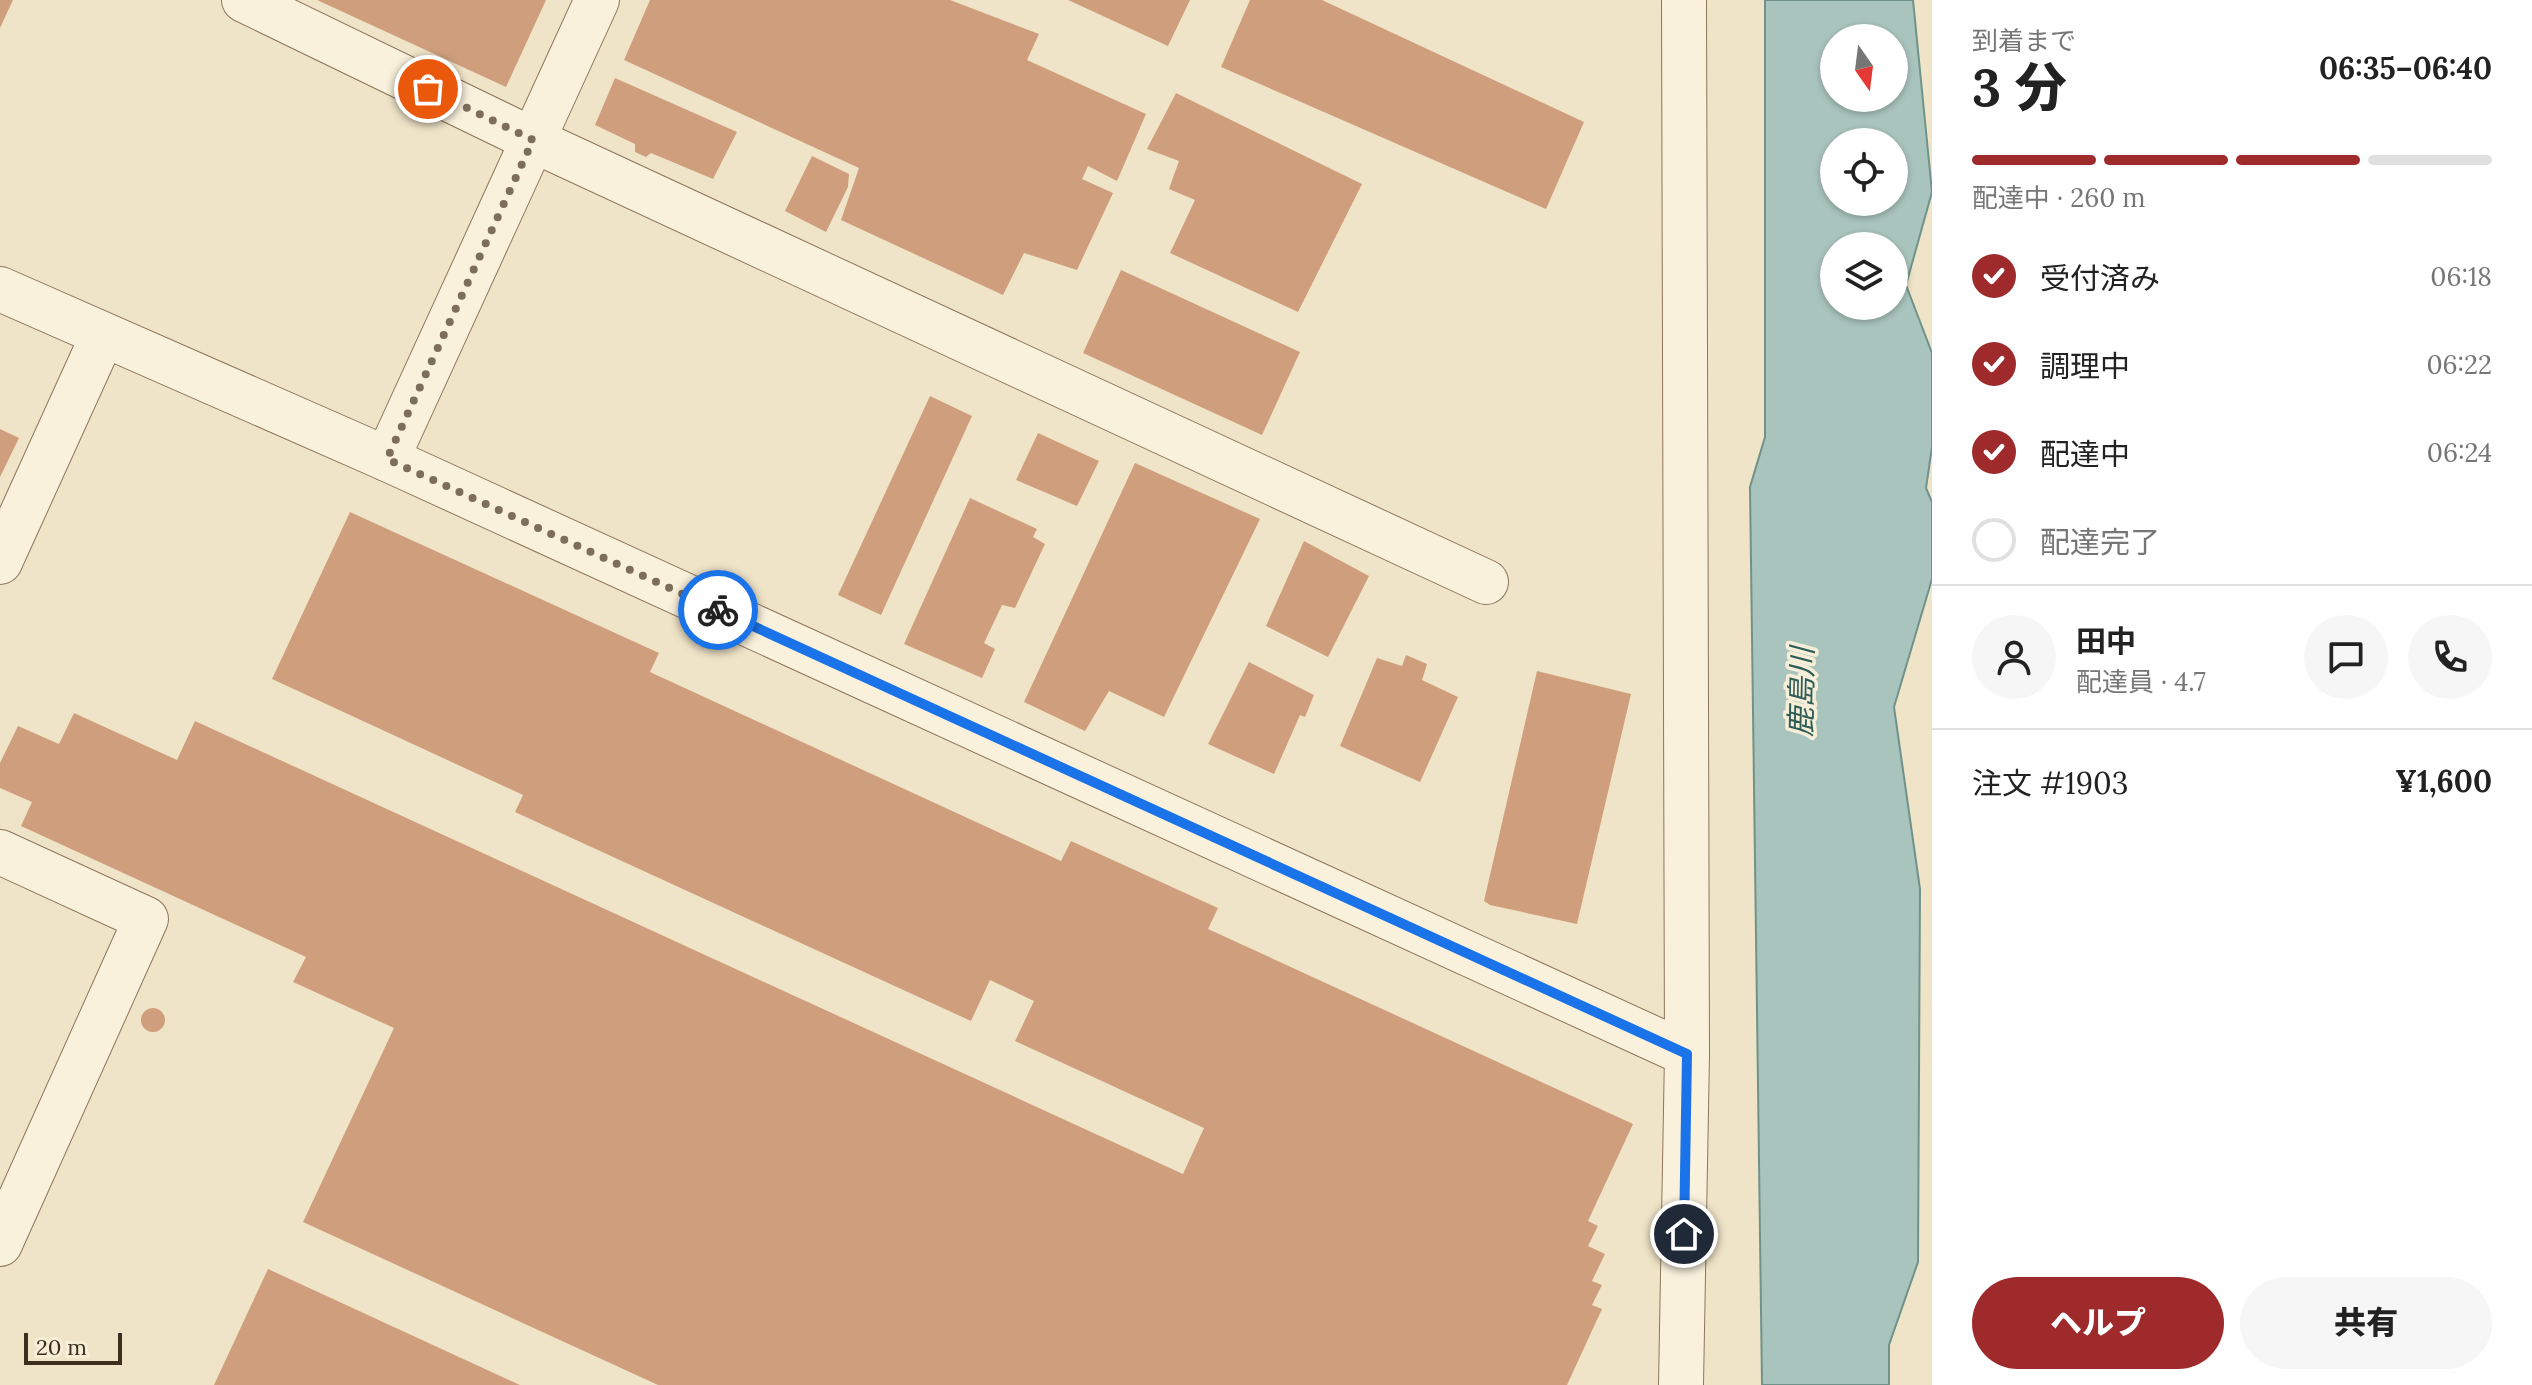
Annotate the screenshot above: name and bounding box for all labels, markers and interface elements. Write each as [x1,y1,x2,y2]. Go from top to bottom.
north arrow [1820,24,1908,112]
map controls [1820,24,1908,320]
text: 到着まで [1972,24,2076,57]
text: 06:35–06:40 [2319,49,2492,87]
text: 3 分 [1972,54,2067,120]
pin [394,55,462,123]
icon: bag [406,67,450,111]
button: locate [1820,128,1908,216]
text: 配達中 · 260 m [1972,181,2145,214]
button: layers [1820,232,1908,320]
icon: check [1972,254,2016,298]
text: 受付済み [2040,259,2160,297]
text: 06:18 [2430,260,2492,293]
icon: check [1972,342,2016,386]
text: 調理中 [2040,347,2130,385]
text: 06:22 [2426,348,2492,381]
icon: check [1972,430,2016,474]
text: 配達中 [2040,435,2130,473]
text: 06:24 [2427,436,2492,469]
text: 配達完了 [2040,523,2160,561]
courier [678,570,758,650]
icon: bike [696,588,740,632]
button: person [1972,615,2056,699]
button: chat [2304,615,2388,699]
button: phone [2408,615,2492,699]
text: 田中 [2076,622,2136,660]
water label: 鹿島川 [1781,644,1821,737]
text: 配達員 · 4.7 [2076,665,2206,698]
text: ¥1,600 [2395,762,2492,800]
text: 注文 #1903 [1972,764,2128,802]
pin [1650,1200,1718,1268]
icon: home [1662,1212,1706,1256]
button: ヘルプ [1972,1277,2224,1369]
button: 共有 [2240,1277,2492,1369]
scale bar [24,1329,122,1365]
text: 20 m [36,1333,87,1361]

